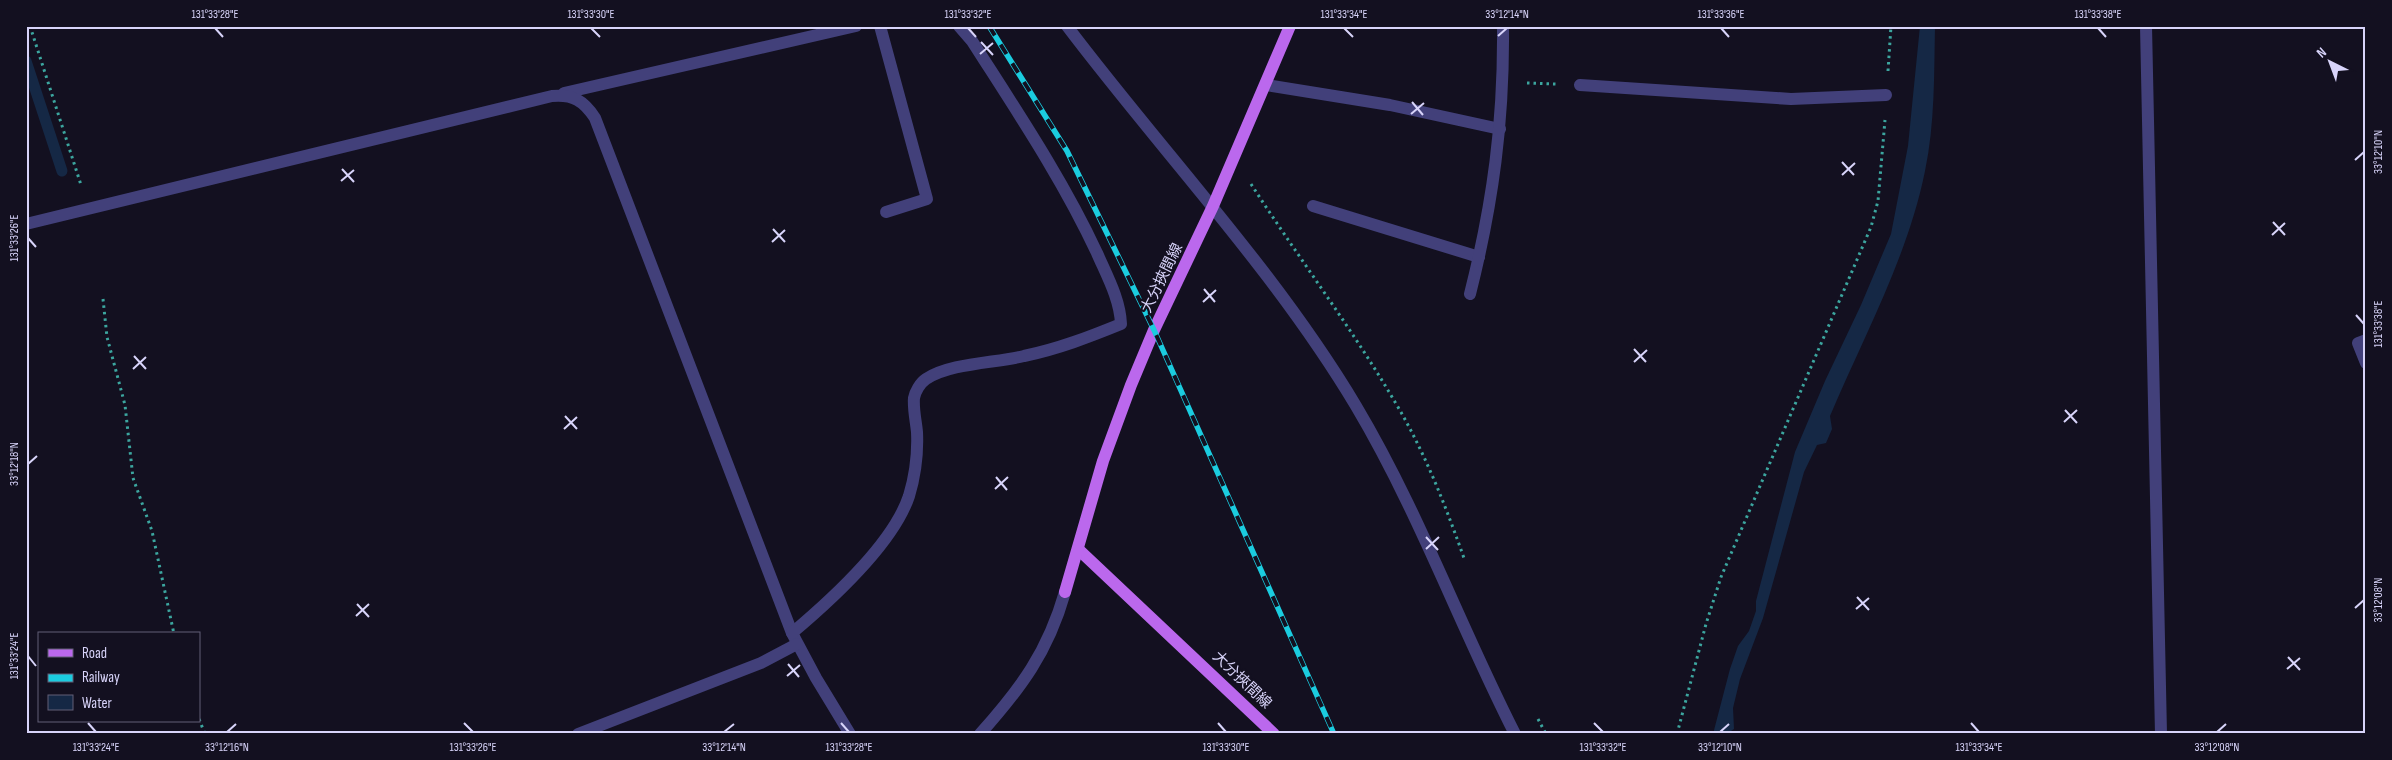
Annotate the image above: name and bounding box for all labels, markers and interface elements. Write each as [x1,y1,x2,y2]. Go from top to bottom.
text: 131°33'28"E [192,7,238,22]
text: 131°33'30"E [567,7,615,22]
text: 131°33'32"E [945,7,991,22]
text: 131°33'34"E [1321,7,1367,22]
text: 33°12'14"N [1485,7,1529,22]
text: 131°33'36"E [1697,7,1745,22]
text: 131°33'38"E [2075,7,2122,22]
north arrow [2304,38,2354,88]
text: N [2313,44,2330,62]
text: 33°12'10"N [2371,130,2386,174]
text: 131°33'26"E [7,214,22,261]
street label: 大分挾間線 [1137,240,1187,316]
text: 131°33'38"E [2371,300,2386,347]
text: 33°12'18"N [7,442,22,486]
text: 33°12'08"N [2371,578,2386,622]
legend [38,632,200,722]
text: 131°33'24"E [7,633,22,679]
text: Road [82,644,107,663]
street label: 大分挾間線 [1208,647,1276,713]
text: Railway [82,668,120,687]
text: Water [82,694,113,713]
text: 131°33'24"E [73,740,119,755]
text: 33°12'16"N [205,740,249,755]
text: 131°33'26"E [450,740,497,755]
text: 33°12'14"N [702,740,746,755]
text: 131°33'28"E [826,740,872,755]
text: 131°33'30"E [1202,740,1250,755]
text: 131°33'32"E [1580,740,1626,755]
text: 33°12'10"N [1698,740,1742,755]
text: 131°33'34"E [1956,740,2002,755]
text: 33°12'08"N [2195,740,2239,755]

